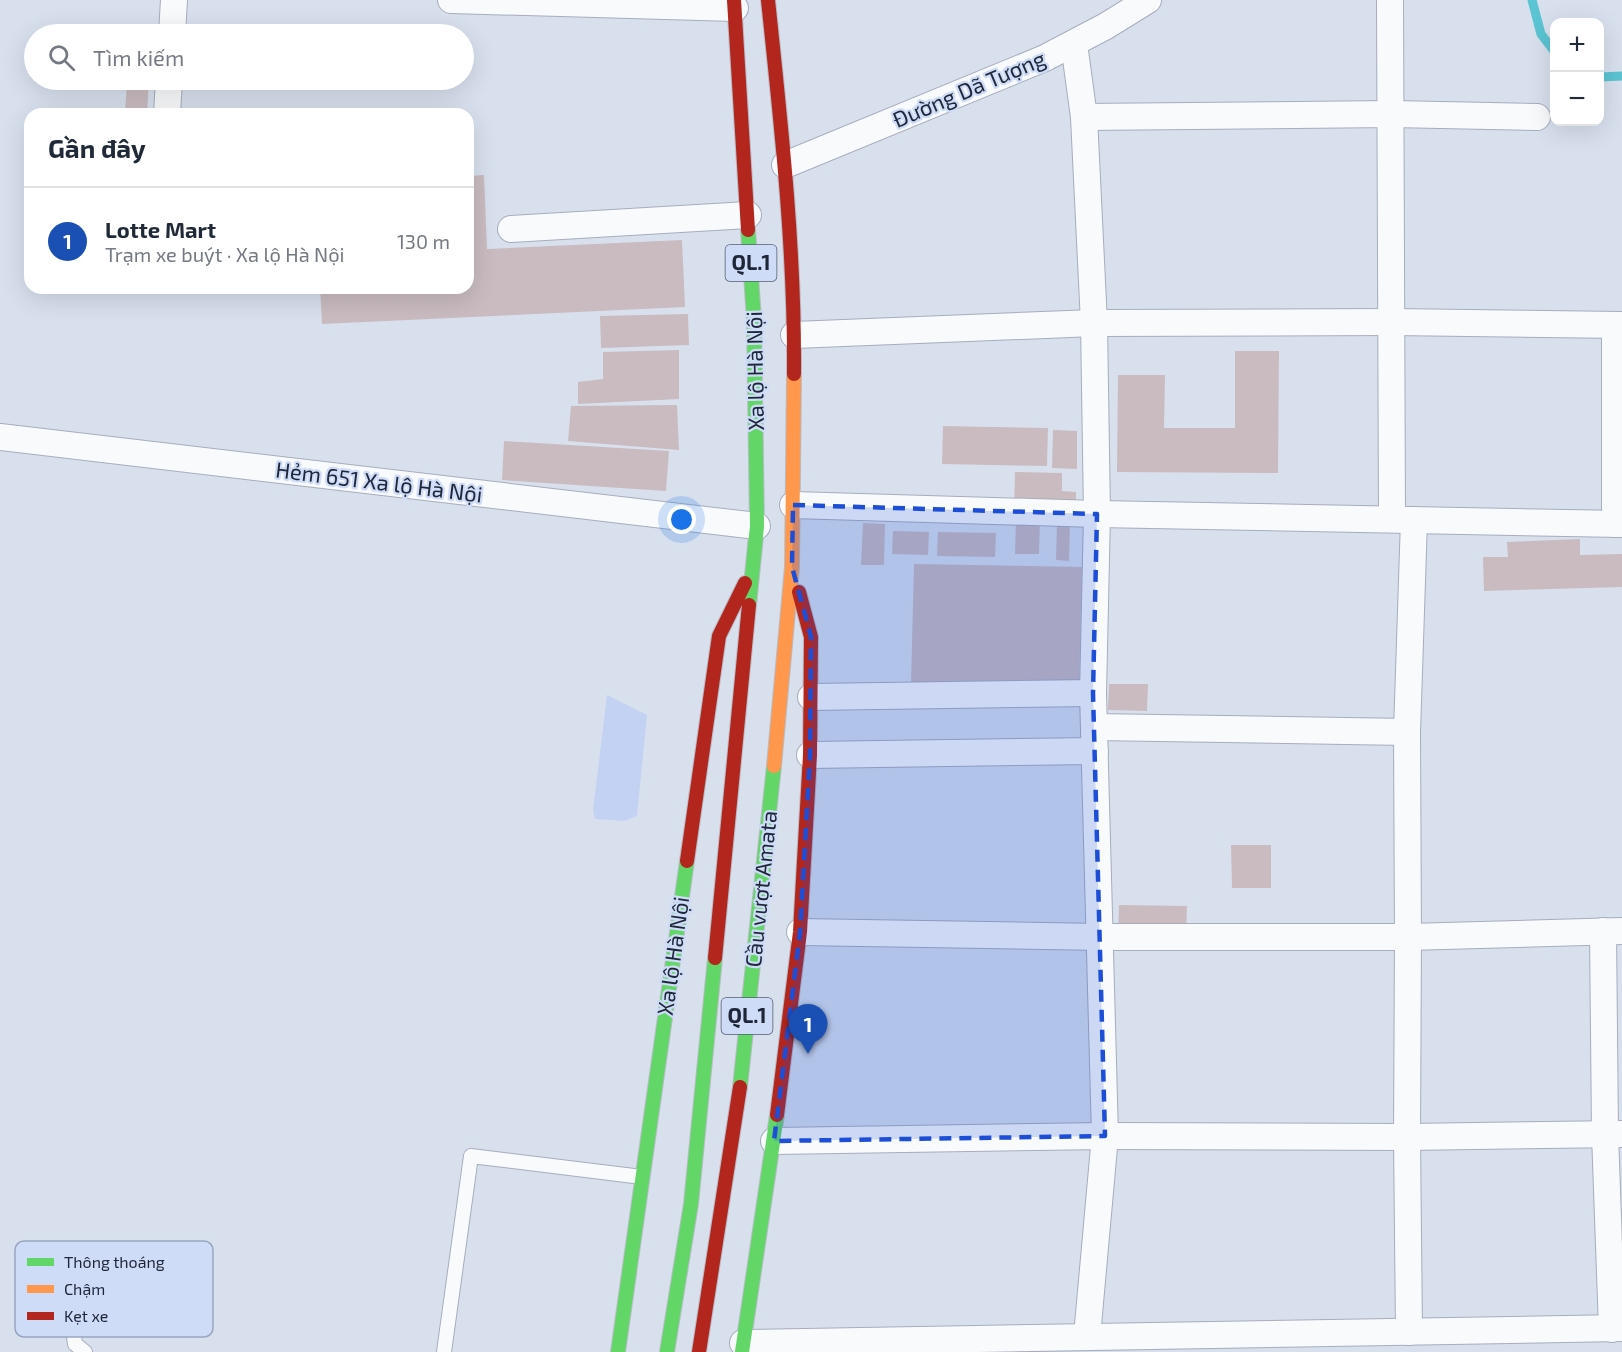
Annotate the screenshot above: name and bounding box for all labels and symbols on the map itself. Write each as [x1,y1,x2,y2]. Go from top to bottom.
street label: Đường Dã Tượng [888,44,1049,132]
road number: QL.1 [726,245,777,281]
street label: Xa lộ Hà Nội [740,311,768,431]
street label: Hẻm 651 Xa lộ Hà Nội [274,455,484,507]
your location [667,505,696,534]
street label: Cầu vượt Amata [739,809,781,969]
street label: Xa lộ Hà Nội [651,895,693,1017]
road number: QL.1 [722,998,772,1034]
pin: 1 [788,1004,828,1054]
legend [15,1241,213,1337]
text: Thông thoáng [64,1252,165,1271]
text: Chậm [64,1279,105,1298]
text: Kẹt xe [64,1306,108,1325]

